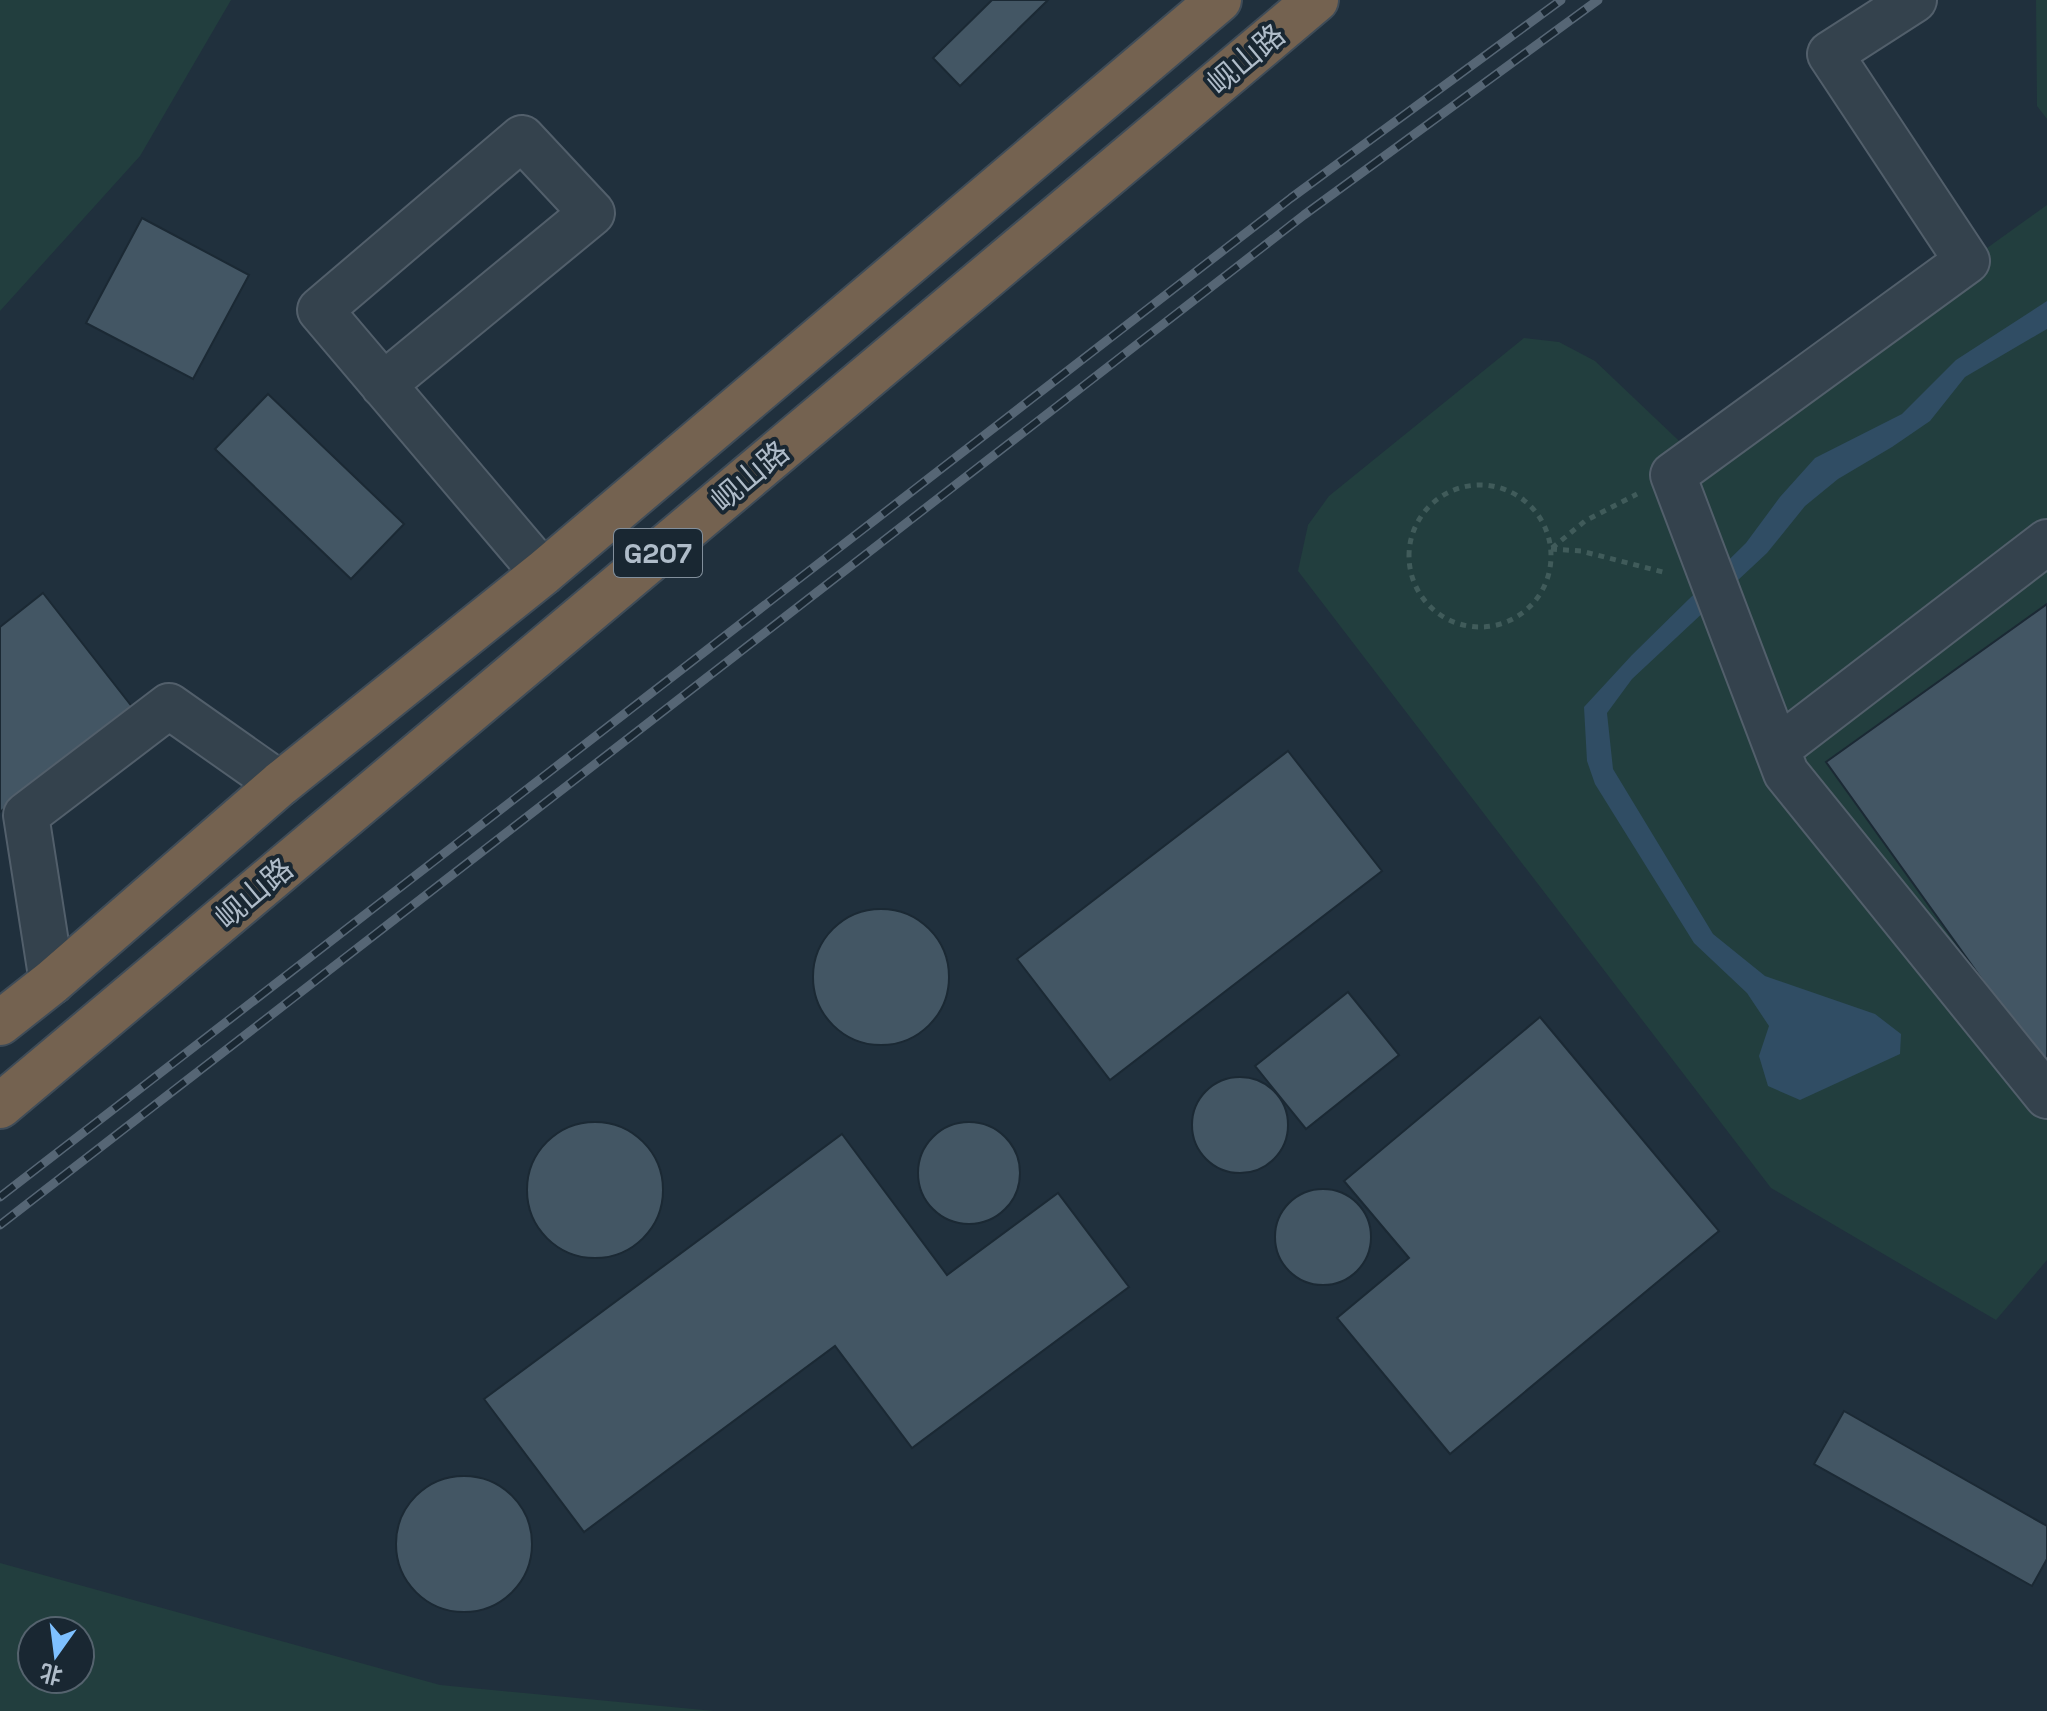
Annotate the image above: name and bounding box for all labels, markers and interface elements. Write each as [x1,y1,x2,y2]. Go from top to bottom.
street label: 岘山路 [1199,15,1293,103]
street label: 岘山路 [703,432,797,520]
road number: G207 [614,529,702,577]
street label: 岘山路 [207,849,301,937]
north arrow [16,1615,96,1695]
text: 北 [37,1658,65,1691]

